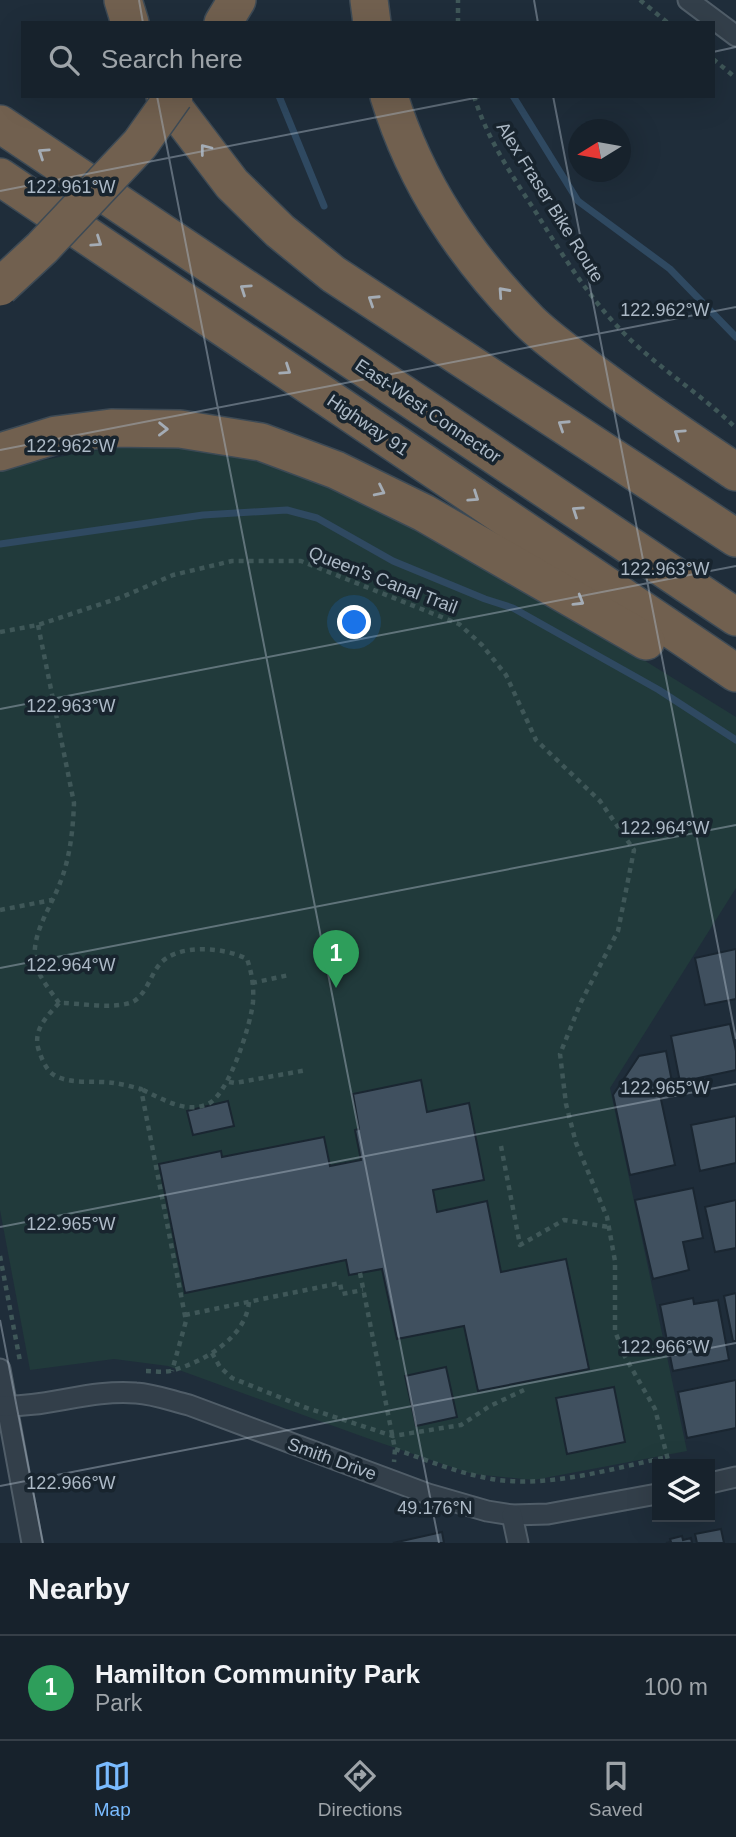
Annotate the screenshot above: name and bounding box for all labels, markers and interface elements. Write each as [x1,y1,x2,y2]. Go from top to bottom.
search box [21,21,715,98]
icon: search [45,41,83,79]
text: Search here [101,44,243,74]
street label: Alex Fraser Bike Route [492,118,608,286]
north arrow [568,119,631,182]
one-way arrow [200,144,213,156]
one-way arrow [37,148,50,161]
text: 122.961°W [26,177,116,197]
one-way arrow [89,234,102,247]
one-way arrow [240,285,253,298]
one-way arrow [499,287,511,300]
one-way arrow [368,296,381,308]
text: 122.962°W [620,300,710,320]
street label: East-West Connector [352,355,504,467]
one-way arrow [278,362,291,375]
street label: Highway 91 [323,390,413,460]
one-way arrow [158,421,169,436]
one-way arrow [558,421,571,433]
one-way arrow [674,430,687,442]
text: 122.962°W [26,436,116,456]
one-way arrow [373,483,385,497]
one-way arrow [466,489,479,501]
one-way arrow [572,506,585,519]
street label: Queen's Canal Trail [306,542,460,618]
text: 122.963°W [620,559,710,579]
one-way arrow [572,593,585,606]
your location [337,605,371,639]
text: 122.963°W [26,696,116,716]
text: 122.964°W [620,818,710,838]
pin: 1 [313,930,359,988]
text: 122.964°W [26,955,116,975]
text: 122.965°W [620,1078,710,1098]
text: 122.965°W [26,1214,116,1234]
text: 122.966°W [620,1337,710,1357]
street label: Smith Drive [285,1434,379,1484]
map controls [652,1459,715,1522]
button: layers [652,1459,715,1522]
text: 122.966°W [26,1473,116,1493]
text: 49.176°N [397,1498,473,1518]
text: Nearby [28,1572,130,1605]
text: Hamilton Community Park [95,1659,420,1689]
text: 1 [45,1674,57,1700]
text: 100 m [644,1674,708,1700]
text: Park [95,1690,142,1716]
tab: Map [93,1757,131,1821]
tab: Directions [318,1757,402,1821]
tab: Saved [589,1757,643,1821]

